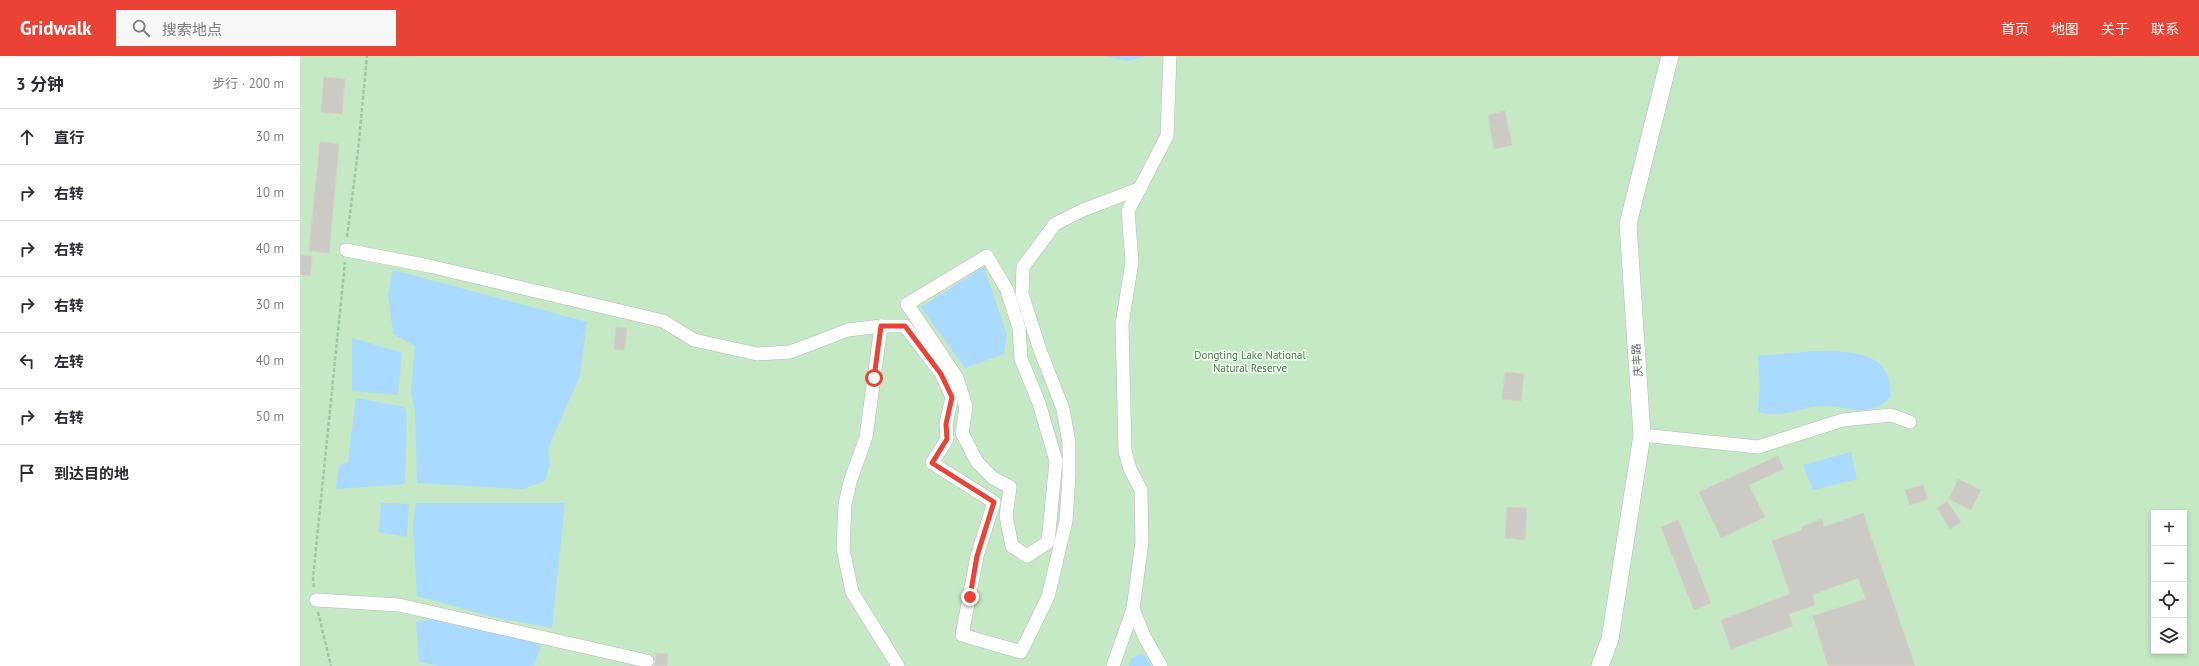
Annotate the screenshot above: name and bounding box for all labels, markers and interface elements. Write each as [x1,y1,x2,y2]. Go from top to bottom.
search box [116,10,396,46]
text: Gridwalk [20,16,92,40]
icon: search [130,17,152,39]
text: 搜索地点 [162,20,222,39]
text: 首页 [2001,20,2029,38]
text: 地图 [2051,20,2079,38]
text: 关于 [2101,20,2129,38]
text: 联系 [2151,20,2179,38]
text: 3 分钟 [16,73,64,95]
text: 步行 · 200 m [212,75,284,92]
icon: ahead [16,126,38,148]
text: 直行 [54,128,84,147]
text: 30 m [256,128,284,145]
icon: right [16,182,38,204]
text: 右转 [54,184,84,203]
text: 10 m [256,184,284,201]
icon: right [16,238,38,260]
text: 右转 [54,240,84,259]
text: 40 m [256,240,284,257]
icon: right [16,294,38,316]
text: 右转 [54,296,84,315]
text: 30 m [256,296,284,313]
street label: 庆丰路 [1629,343,1645,377]
park label: Dongting Lake National Natural Reserve [1194,348,1306,375]
icon: left [16,350,38,372]
text: 左转 [54,352,84,371]
text: 40 m [256,352,284,369]
route start [865,369,883,387]
icon: right [16,406,38,428]
text: 右转 [54,408,84,427]
text: 50 m [256,408,284,425]
icon: arrive [16,462,38,484]
text: 到达目的地 [54,464,129,483]
map controls [2151,510,2187,654]
button: + [2151,510,2187,546]
button: − [2151,546,2187,582]
button: locate [2151,582,2187,618]
route end [961,588,979,606]
button: layers [2151,618,2187,654]

